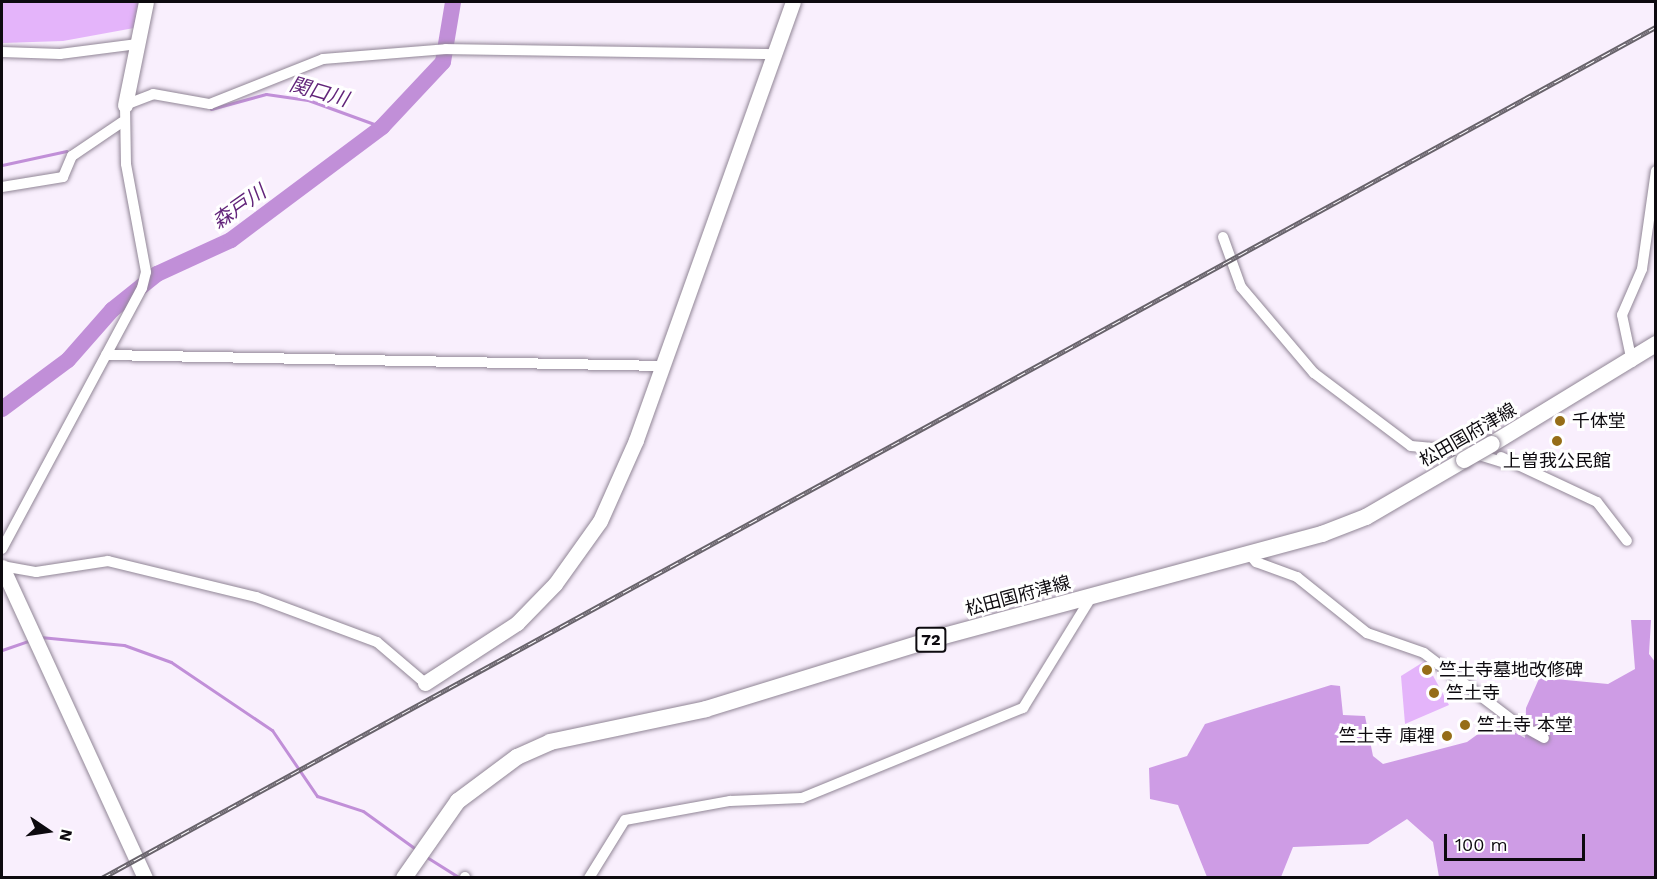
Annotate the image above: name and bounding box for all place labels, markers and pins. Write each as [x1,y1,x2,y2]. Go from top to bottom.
place label: 千体堂 [1572,410,1626,432]
marker: 千体堂 [1553,414,1567,428]
marker: 上曽我公民館 [1550,434,1564,448]
place label: 上曽我公民館 [1503,450,1611,472]
place label: 竺土寺墓地改修碑 [1439,659,1583,681]
marker: 竺土寺墓地改修碑 [1420,663,1434,677]
place label: 竺土寺 [1446,682,1500,704]
marker: 竺土寺 [1427,686,1441,700]
place label: 竺土寺 本堂 [1477,714,1573,736]
marker: 竺土寺 本堂 [1458,718,1472,732]
place label: 竺土寺 庫裡 [1339,725,1435,747]
marker: 竺土寺 庫裡 [1440,729,1454,743]

